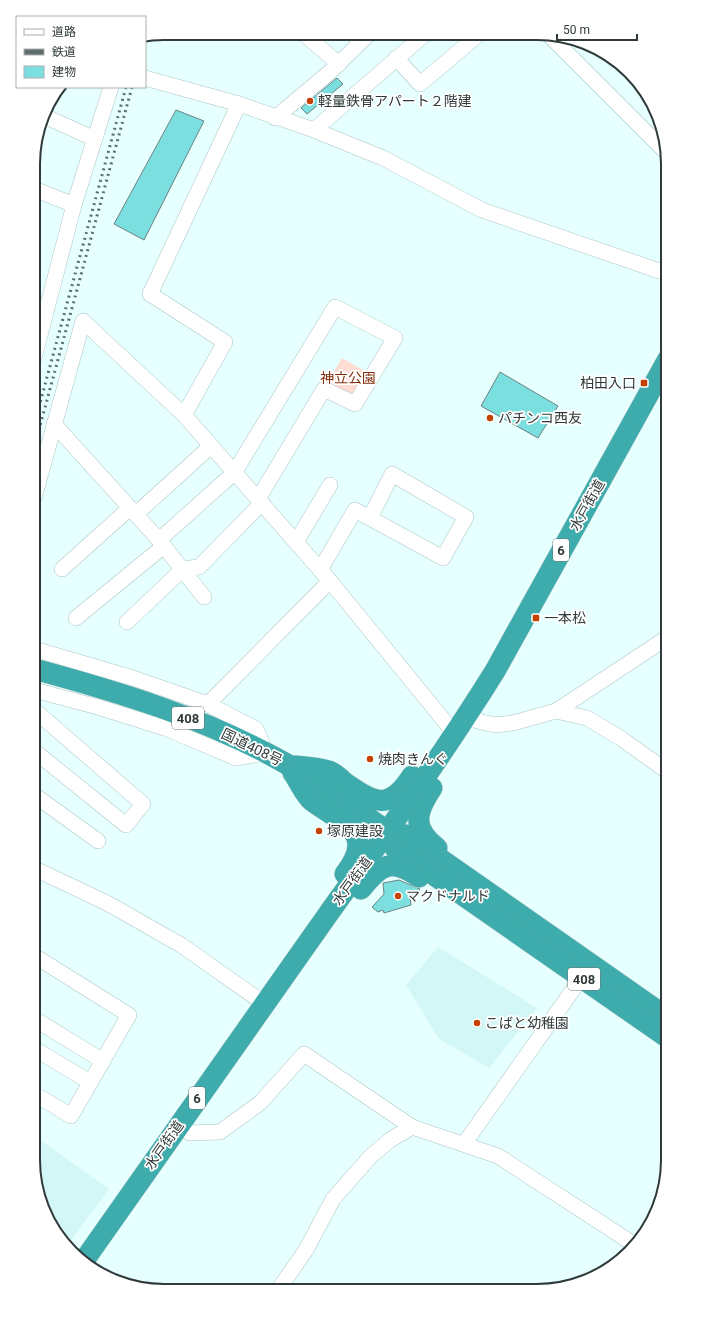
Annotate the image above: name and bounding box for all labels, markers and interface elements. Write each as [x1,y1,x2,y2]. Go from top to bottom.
legend [16,16,146,88]
scale bar [557,16,637,42]
text: 50 m [563,23,590,37]
text: 道路 [52,25,76,39]
text: 鉄道 [52,45,76,59]
text: 建物 [52,65,76,79]
place label: 軽量鉄骨アパート２階建 [318,93,472,109]
marker: 軽量鉄骨アパート２階建 [305,96,315,106]
park label: 神立公園 [320,370,376,386]
place label: 柏田入口 [580,375,636,391]
marker: 柏田入口 [639,378,649,388]
place label: パチンコ西友 [498,410,582,426]
marker: パチンコ西友 [485,413,495,423]
street label: 水戸街道 [566,477,608,533]
road number: 6 [553,539,569,561]
place label: 一本松 [544,610,586,626]
marker: 一本松 [531,613,541,623]
road number: 408 [172,707,204,729]
street label: 国道408号 [219,725,285,769]
place label: 焼肉きんぐ [378,751,448,767]
marker: 焼肉きんぐ [365,754,375,764]
place label: 塚原建設 [327,823,383,839]
marker: 塚原建設 [314,826,324,836]
street label: 水戸街道 [329,854,375,908]
place label: マクドナルド [406,888,490,904]
marker: マクドナルド [393,891,403,901]
road number: 408 [568,968,600,990]
place label: こばと幼稚園 [485,1015,569,1031]
marker: こばと幼稚園 [472,1018,482,1028]
road number: 6 [189,1087,205,1109]
street label: 水戸街道 [141,1117,187,1173]

